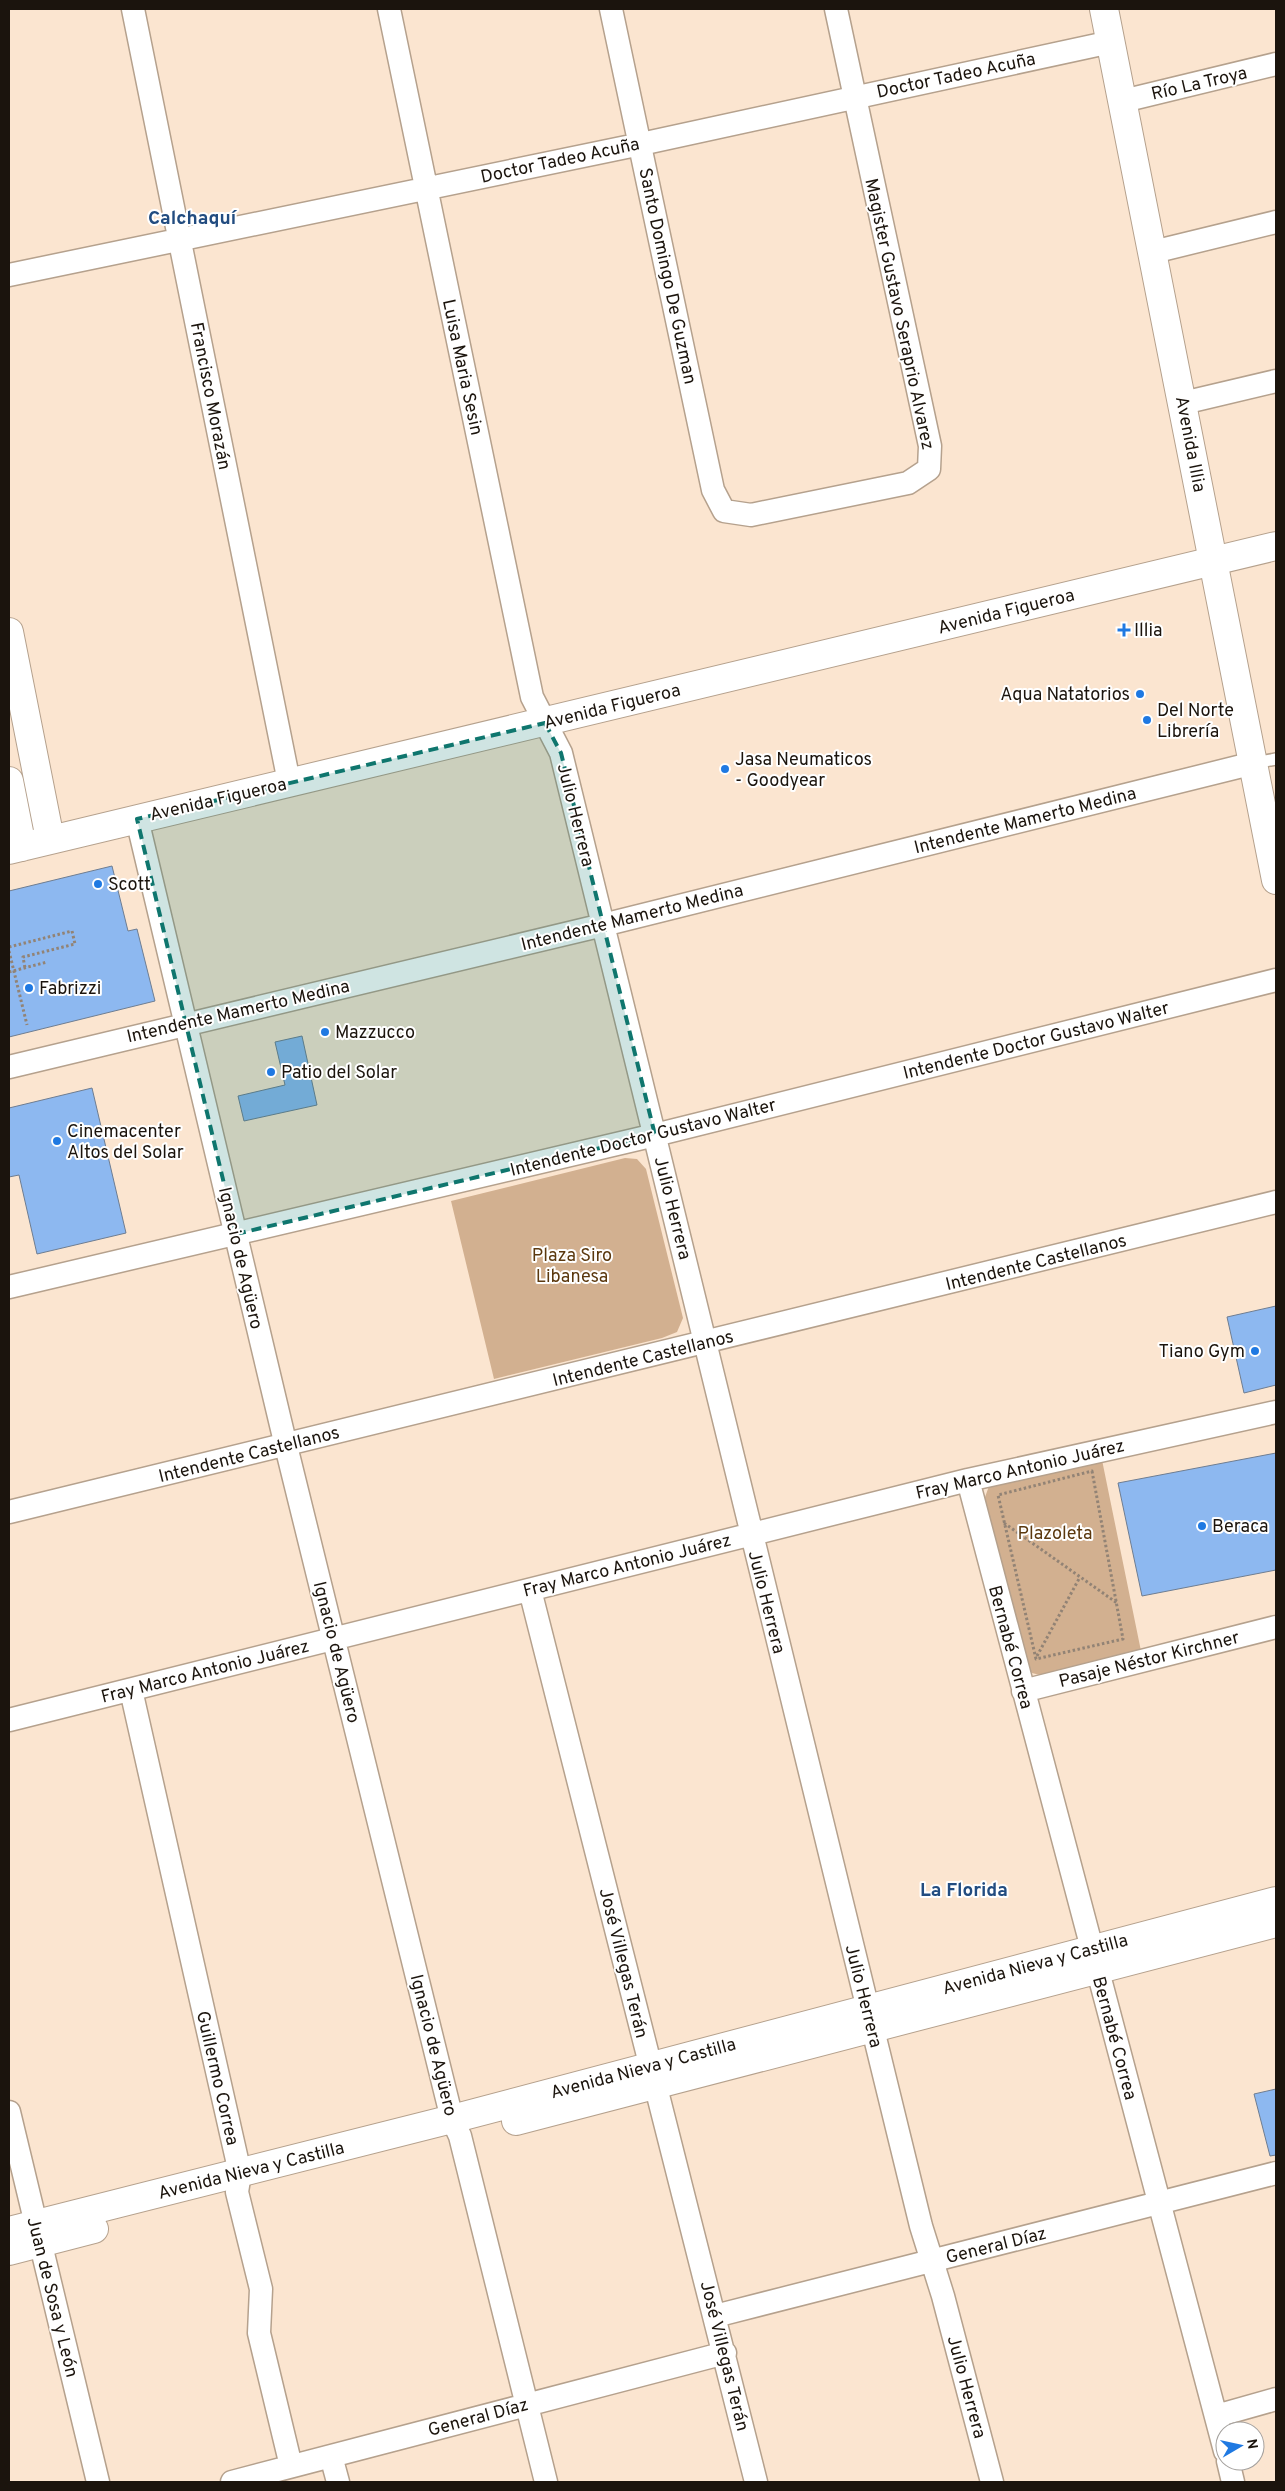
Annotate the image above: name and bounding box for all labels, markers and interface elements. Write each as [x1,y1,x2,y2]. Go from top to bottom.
street label: Doctor Tadeo Acuña [875,48,1038,105]
street label: Río La Troya [1149,62,1250,107]
street label: Doctor Tadeo Acuña [479,133,642,190]
street label: Santo Domingo De Guzman [632,166,701,387]
street label: Magister Gustavo Seraprio Alvarez [858,176,939,452]
district label: Calchaquí [148,207,238,231]
street label: Luisa Maria Sesin [436,297,487,438]
street label: Francisco Morazán [184,320,235,472]
street label: Avenida Illia [1169,394,1210,494]
street label: Avenida Figueroa [936,584,1077,641]
place label: Illia [1134,620,1163,643]
marker: Illia [1118,624,1130,636]
street label: Avenida Figueroa [542,679,683,736]
place label: Aqua Natatorios [1000,684,1130,707]
marker: Aqua Natatorios [1134,688,1146,700]
place label: Del Norte Librería [1157,700,1234,744]
marker: Del Norte Librería [1141,714,1153,726]
place label: Jasa Neumaticos - Goodyear [735,749,872,793]
street label: Julio Herrera [551,761,598,869]
marker: Jasa Neumaticos - Goodyear [719,763,731,775]
street label: Avenida Figueroa [148,774,289,827]
street label: Intendente Mamerto Medina [912,783,1139,860]
place label: Scott [108,874,151,897]
marker: Scott [92,878,104,890]
street label: Intendente Mamerto Medina [519,880,746,957]
street label: Intendente Mamerto Medina [125,976,352,1049]
place label: Fabrizzi [39,978,101,1001]
marker: Fabrizzi [23,982,35,994]
street label: Intendente Doctor Gustavo Walter [901,997,1172,1086]
place label: Mazzucco [335,1022,415,1045]
marker: Mazzucco [319,1026,331,1038]
place label: Patio del Solar [281,1062,397,1085]
marker: Patio del Solar [265,1066,277,1078]
street label: Intendente Doctor Gustavo Walter [508,1094,779,1183]
place label: Cinemacenter Altos del Solar [67,1121,184,1165]
marker: Cinemacenter Altos del Solar [51,1135,63,1147]
street label: Julio Herrera [648,1154,695,1262]
street label: Ignacio de Agüero [212,1185,267,1332]
street label: Intendente Castellanos [943,1230,1129,1297]
park label: Plaza Siro Libanesa [532,1245,612,1289]
street label: Intendente Castellanos [550,1326,736,1393]
place label: Tiano Gym [1159,1341,1245,1364]
marker: Tiano Gym [1249,1345,1261,1357]
street label: Intendente Castellanos [156,1422,342,1489]
street label: Fray Marco Antonio Juárez [914,1435,1127,1506]
place label: Beraca [1212,1516,1269,1539]
marker: Beraca [1196,1520,1208,1532]
park label: Plazoleta [1018,1523,1092,1546]
street label: Fray Marco Antonio Juárez [521,1529,734,1603]
street label: Julio Herrera [742,1548,789,1656]
street label: Ignacio de Agüero [307,1579,364,1726]
street label: Bernabé Correa [982,1583,1037,1712]
street label: Pasaje Néstor Kirchner [1057,1627,1242,1694]
street label: Fray Marco Antonio Juárez [99,1635,312,1709]
district label: La Florida [920,1879,1008,1903]
street label: José Villegas Terán [593,1886,652,2041]
street label: Avenida Nieva y Castilla [940,1930,1131,2001]
street label: Julio Herrera [839,1942,886,2050]
street label: Ignacio de Agüero [404,1972,461,2119]
street label: Bernabé Correa [1086,1974,1141,2103]
street label: Guillermo Correa [190,2009,243,2148]
street label: Avenida Nieva y Castilla [548,2034,739,2105]
street label: Avenida Nieva y Castilla [156,2137,347,2206]
street label: Juan de Sosa y León [20,2215,83,2380]
street label: General Díaz [944,2223,1049,2270]
street label: José Villegas Terán [694,2279,753,2434]
street label: Julio Herrera [941,2333,990,2441]
street label: General Díaz [426,2394,531,2443]
north arrow [1215,2421,1265,2471]
text: N [1242,2438,1261,2451]

